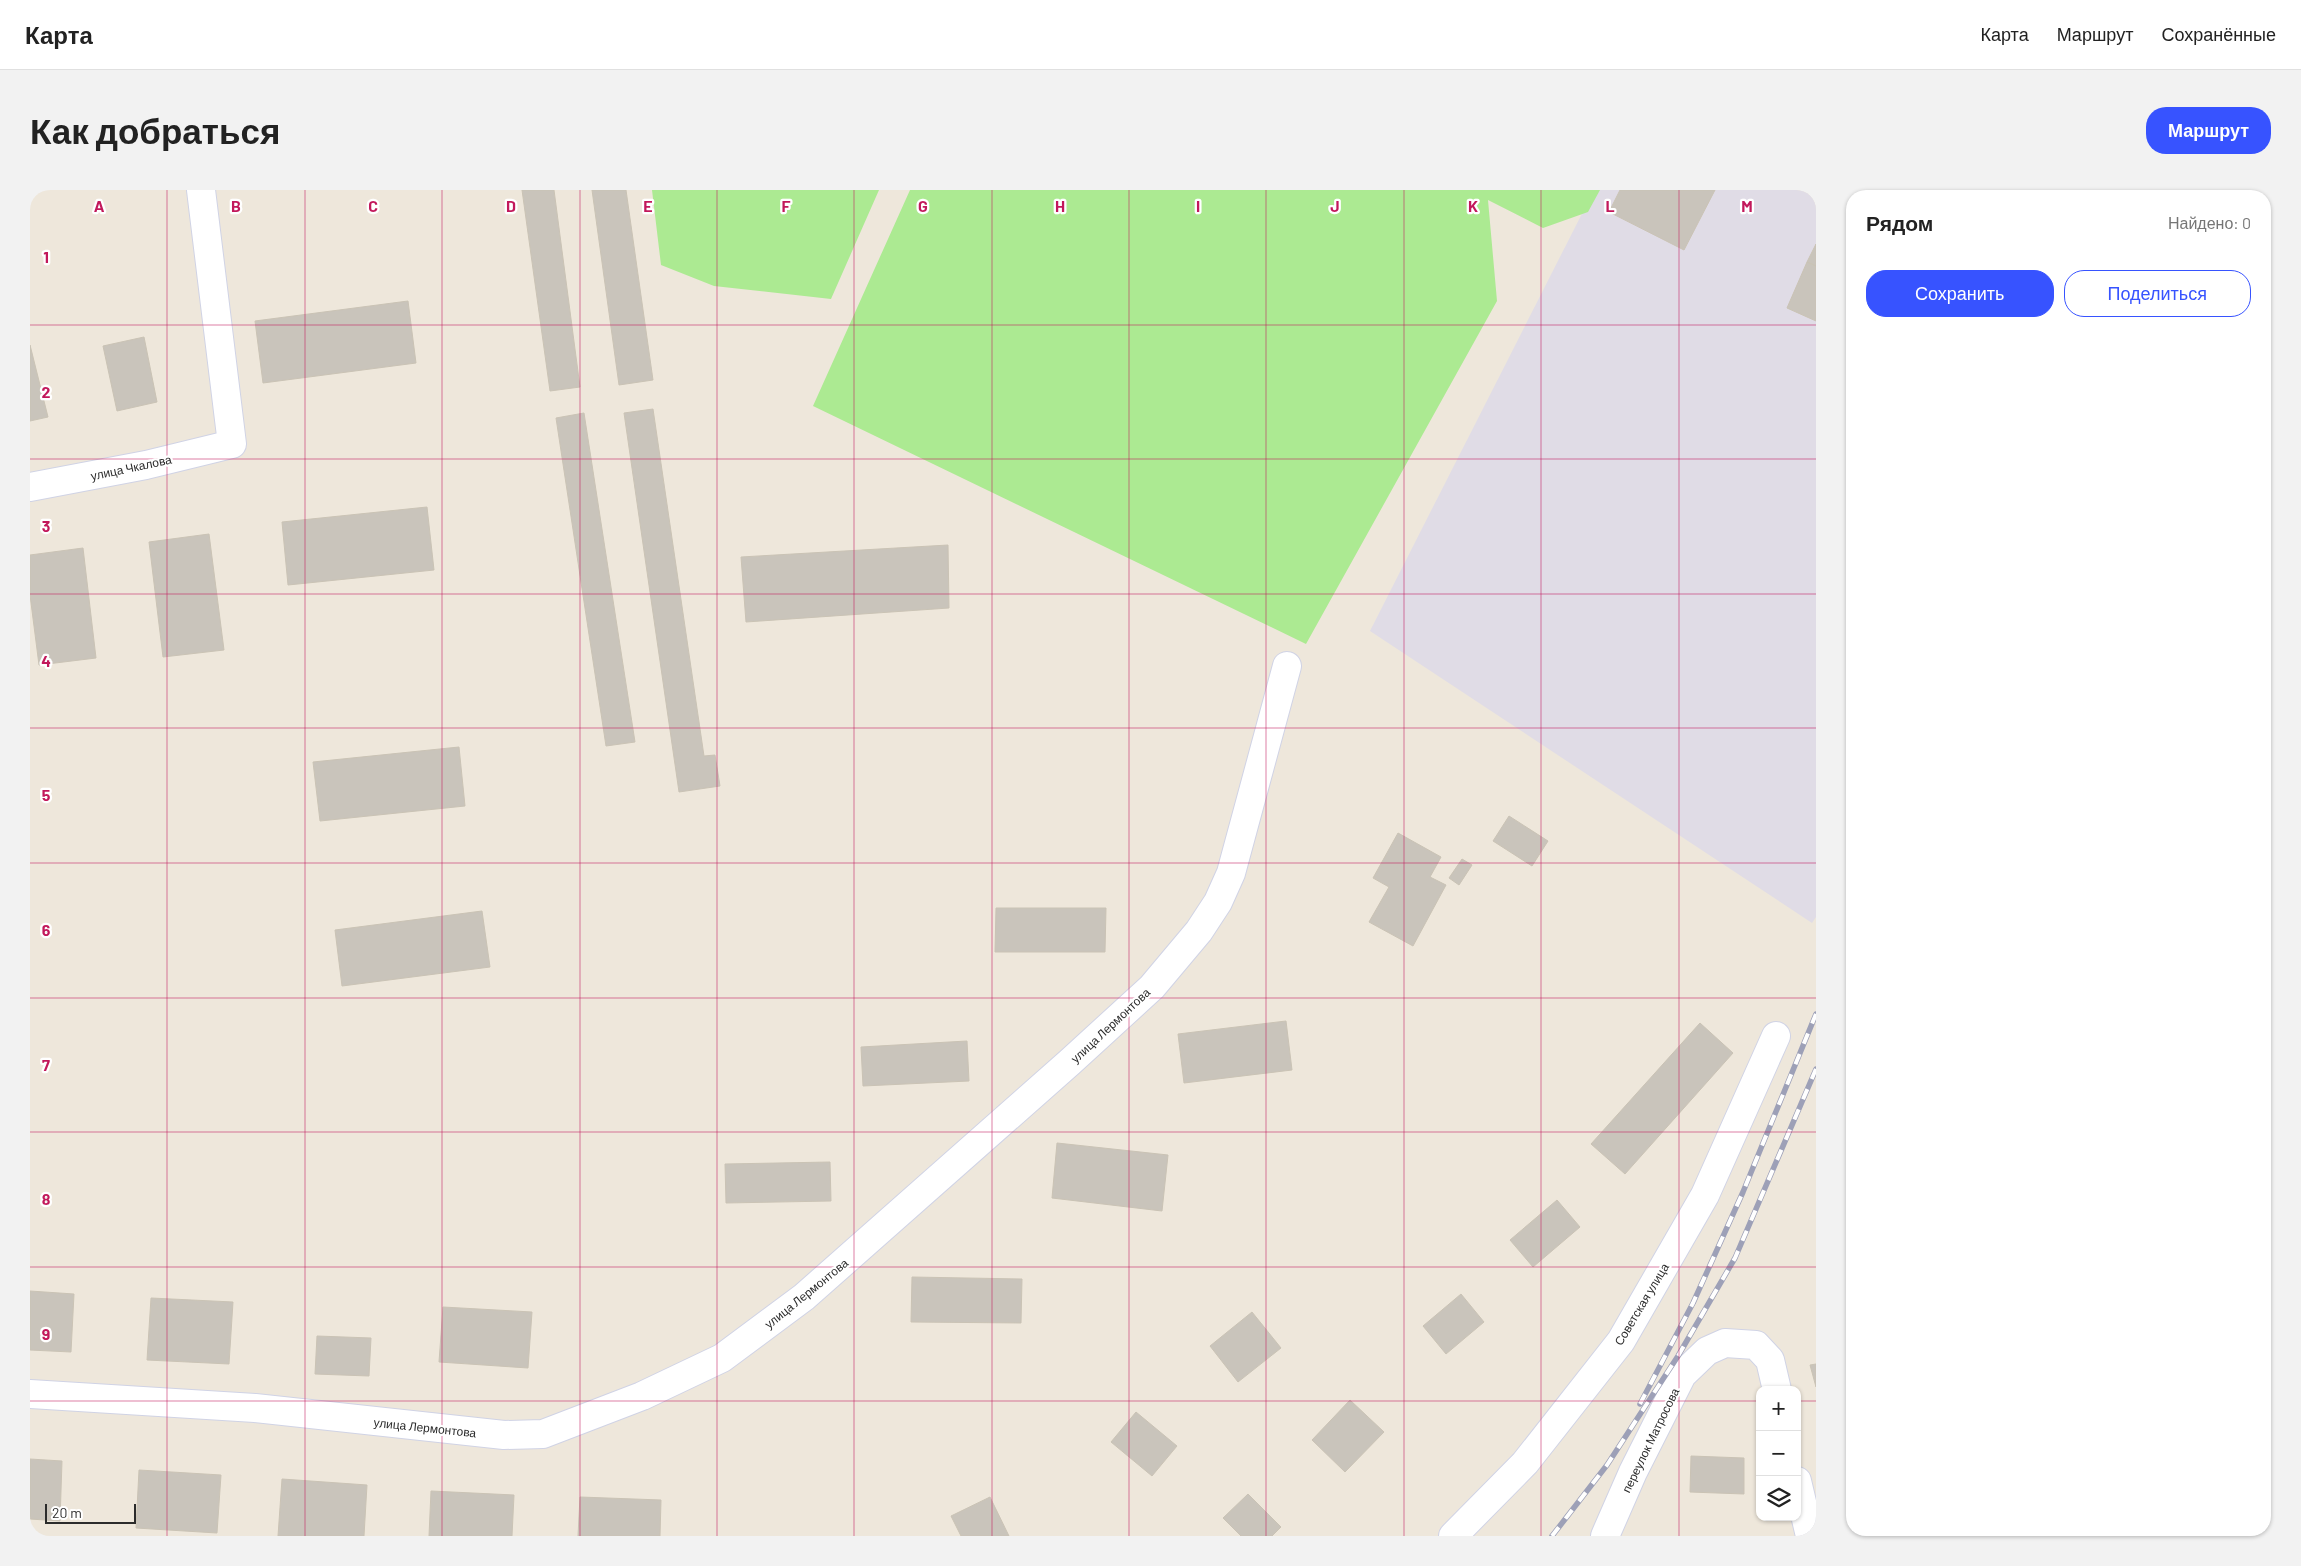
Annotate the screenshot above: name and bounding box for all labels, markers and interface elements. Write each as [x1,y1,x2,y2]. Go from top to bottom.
text: Карта [25,20,93,49]
text: Карта [1981,23,2029,45]
text: Маршрут [2057,23,2133,45]
text: Сохранённые [2161,23,2276,45]
button: Маршрут [2146,107,2271,154]
text: Как добраться [30,109,280,151]
text: A [94,196,105,215]
text: B [231,196,241,215]
text: C [368,196,378,215]
text: D [506,196,516,215]
text: E [643,196,653,215]
text: F [782,196,791,215]
text: G [918,196,928,215]
text: H [1055,196,1065,215]
text: I [1196,196,1200,215]
text: J [1330,196,1340,215]
text: K [1468,196,1478,215]
text: L [1605,196,1615,215]
text: M [1741,196,1753,215]
text: Рядом [1866,210,1933,235]
text: Найдено: 0 [2168,213,2251,232]
text: 1 [43,247,49,266]
button: Сохранить [1866,270,2054,317]
button: Поделиться [2064,270,2251,317]
text: 2 [42,382,51,401]
street label: улица Чкалова [89,452,173,483]
text: 3 [42,516,50,535]
text: 4 [41,651,51,670]
text: 5 [42,785,51,804]
text: 6 [42,920,51,939]
street label: улица Лермонтова [1068,985,1153,1066]
text: 7 [42,1055,50,1074]
text: 8 [42,1189,51,1208]
street label: улица Лермонтова [762,1255,851,1332]
street label: Советская улица [1611,1260,1672,1348]
text: 9 [42,1324,50,1343]
street label: переулок Матросова [1619,1385,1682,1495]
map controls [1756,1386,1801,1521]
button: + [1756,1386,1801,1431]
street label: улица Лермонтова [373,1415,477,1440]
button: − [1756,1431,1801,1476]
button: layers [1756,1476,1801,1521]
scale bar [45,1501,136,1524]
text: 20 m [52,1504,82,1521]

